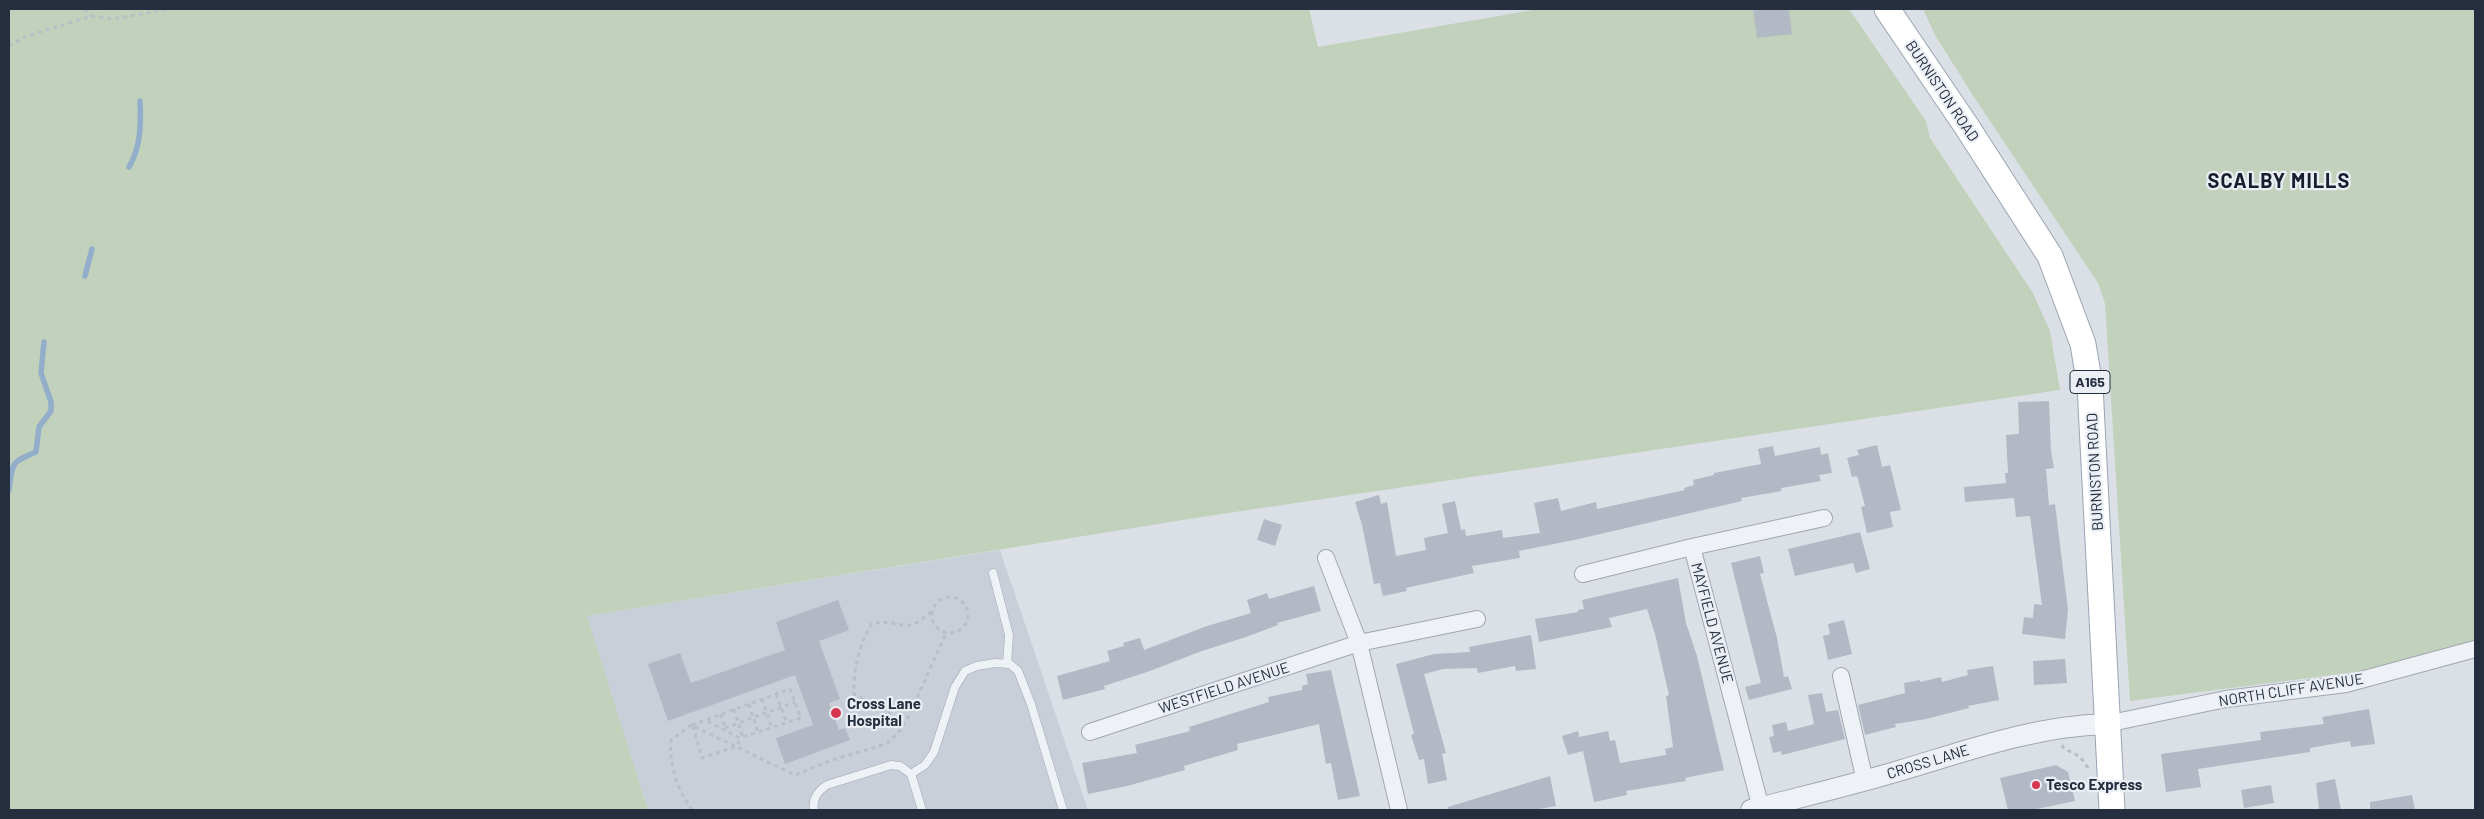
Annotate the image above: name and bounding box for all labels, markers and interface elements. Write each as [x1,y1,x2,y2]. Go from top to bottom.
street label: BURNISTON ROAD [1902,37,1982,145]
district label: SCALBY MILLS [2206,169,2352,193]
road number: A165 [2070,371,2110,394]
street label: BURNISTON ROAD [2083,413,2107,531]
street label: MAYFIELD AVENUE [1687,561,1737,685]
street label: WESTFIELD AVENUE [1156,658,1292,718]
street label: NORTH CLIFF AVENUE [2217,670,2365,710]
place label: Cross Lane Hospital [847,695,921,730]
marker: Cross Lane Hospital [829,706,843,720]
street label: CROSS LANE [1885,741,1971,783]
place label: Tesco Express [2046,776,2142,794]
marker: Tesco Express [2030,779,2042,791]

